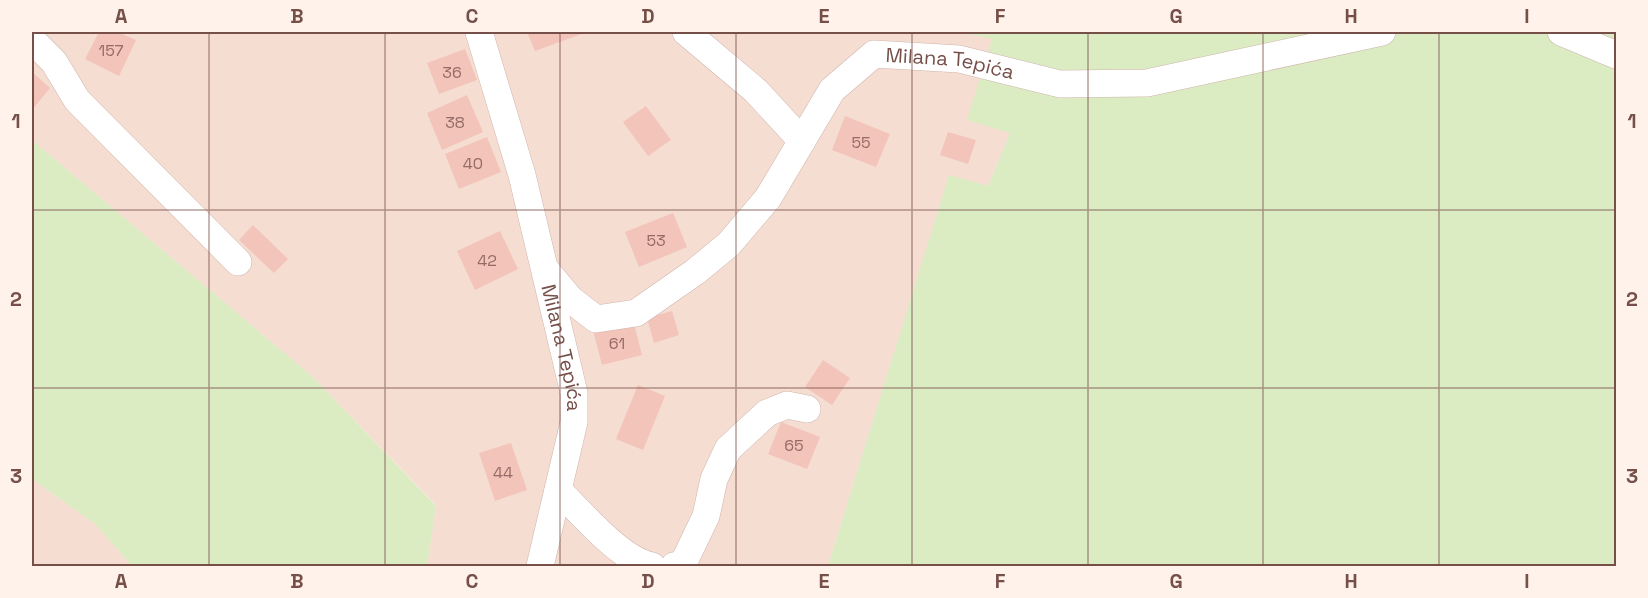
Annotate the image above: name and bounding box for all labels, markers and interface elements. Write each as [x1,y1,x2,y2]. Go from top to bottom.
text: A [115,3,128,29]
text: B [290,3,304,29]
text: C [466,3,479,29]
text: D [641,3,655,29]
text: E [818,3,830,29]
text: F [995,3,1006,29]
text: G [1169,3,1183,29]
text: H [1344,3,1358,29]
text: I [1524,3,1530,29]
house number: 157 [98,40,124,61]
street label: Milana Tepića [885,42,1017,85]
house number: 36 [442,62,462,83]
text: 1 [11,108,21,134]
text: 1 [1627,108,1637,134]
house number: 38 [445,112,465,133]
house number: 55 [851,132,871,153]
house number: 40 [463,153,483,174]
house number: 53 [646,230,666,251]
house number: 42 [477,250,497,271]
street label: Milana Tepića [536,282,587,412]
text: 2 [10,286,22,312]
text: 2 [1626,286,1638,312]
house number: 61 [609,333,625,354]
house number: 65 [784,435,804,456]
house number: 44 [493,462,513,483]
text: 3 [10,463,22,489]
text: 3 [1626,463,1638,489]
text: A [115,568,128,594]
text: B [290,568,304,594]
text: C [466,568,479,594]
text: D [641,568,655,594]
text: E [818,568,830,594]
text: F [995,568,1006,594]
text: G [1169,568,1183,594]
text: H [1344,568,1358,594]
text: I [1524,568,1530,594]

